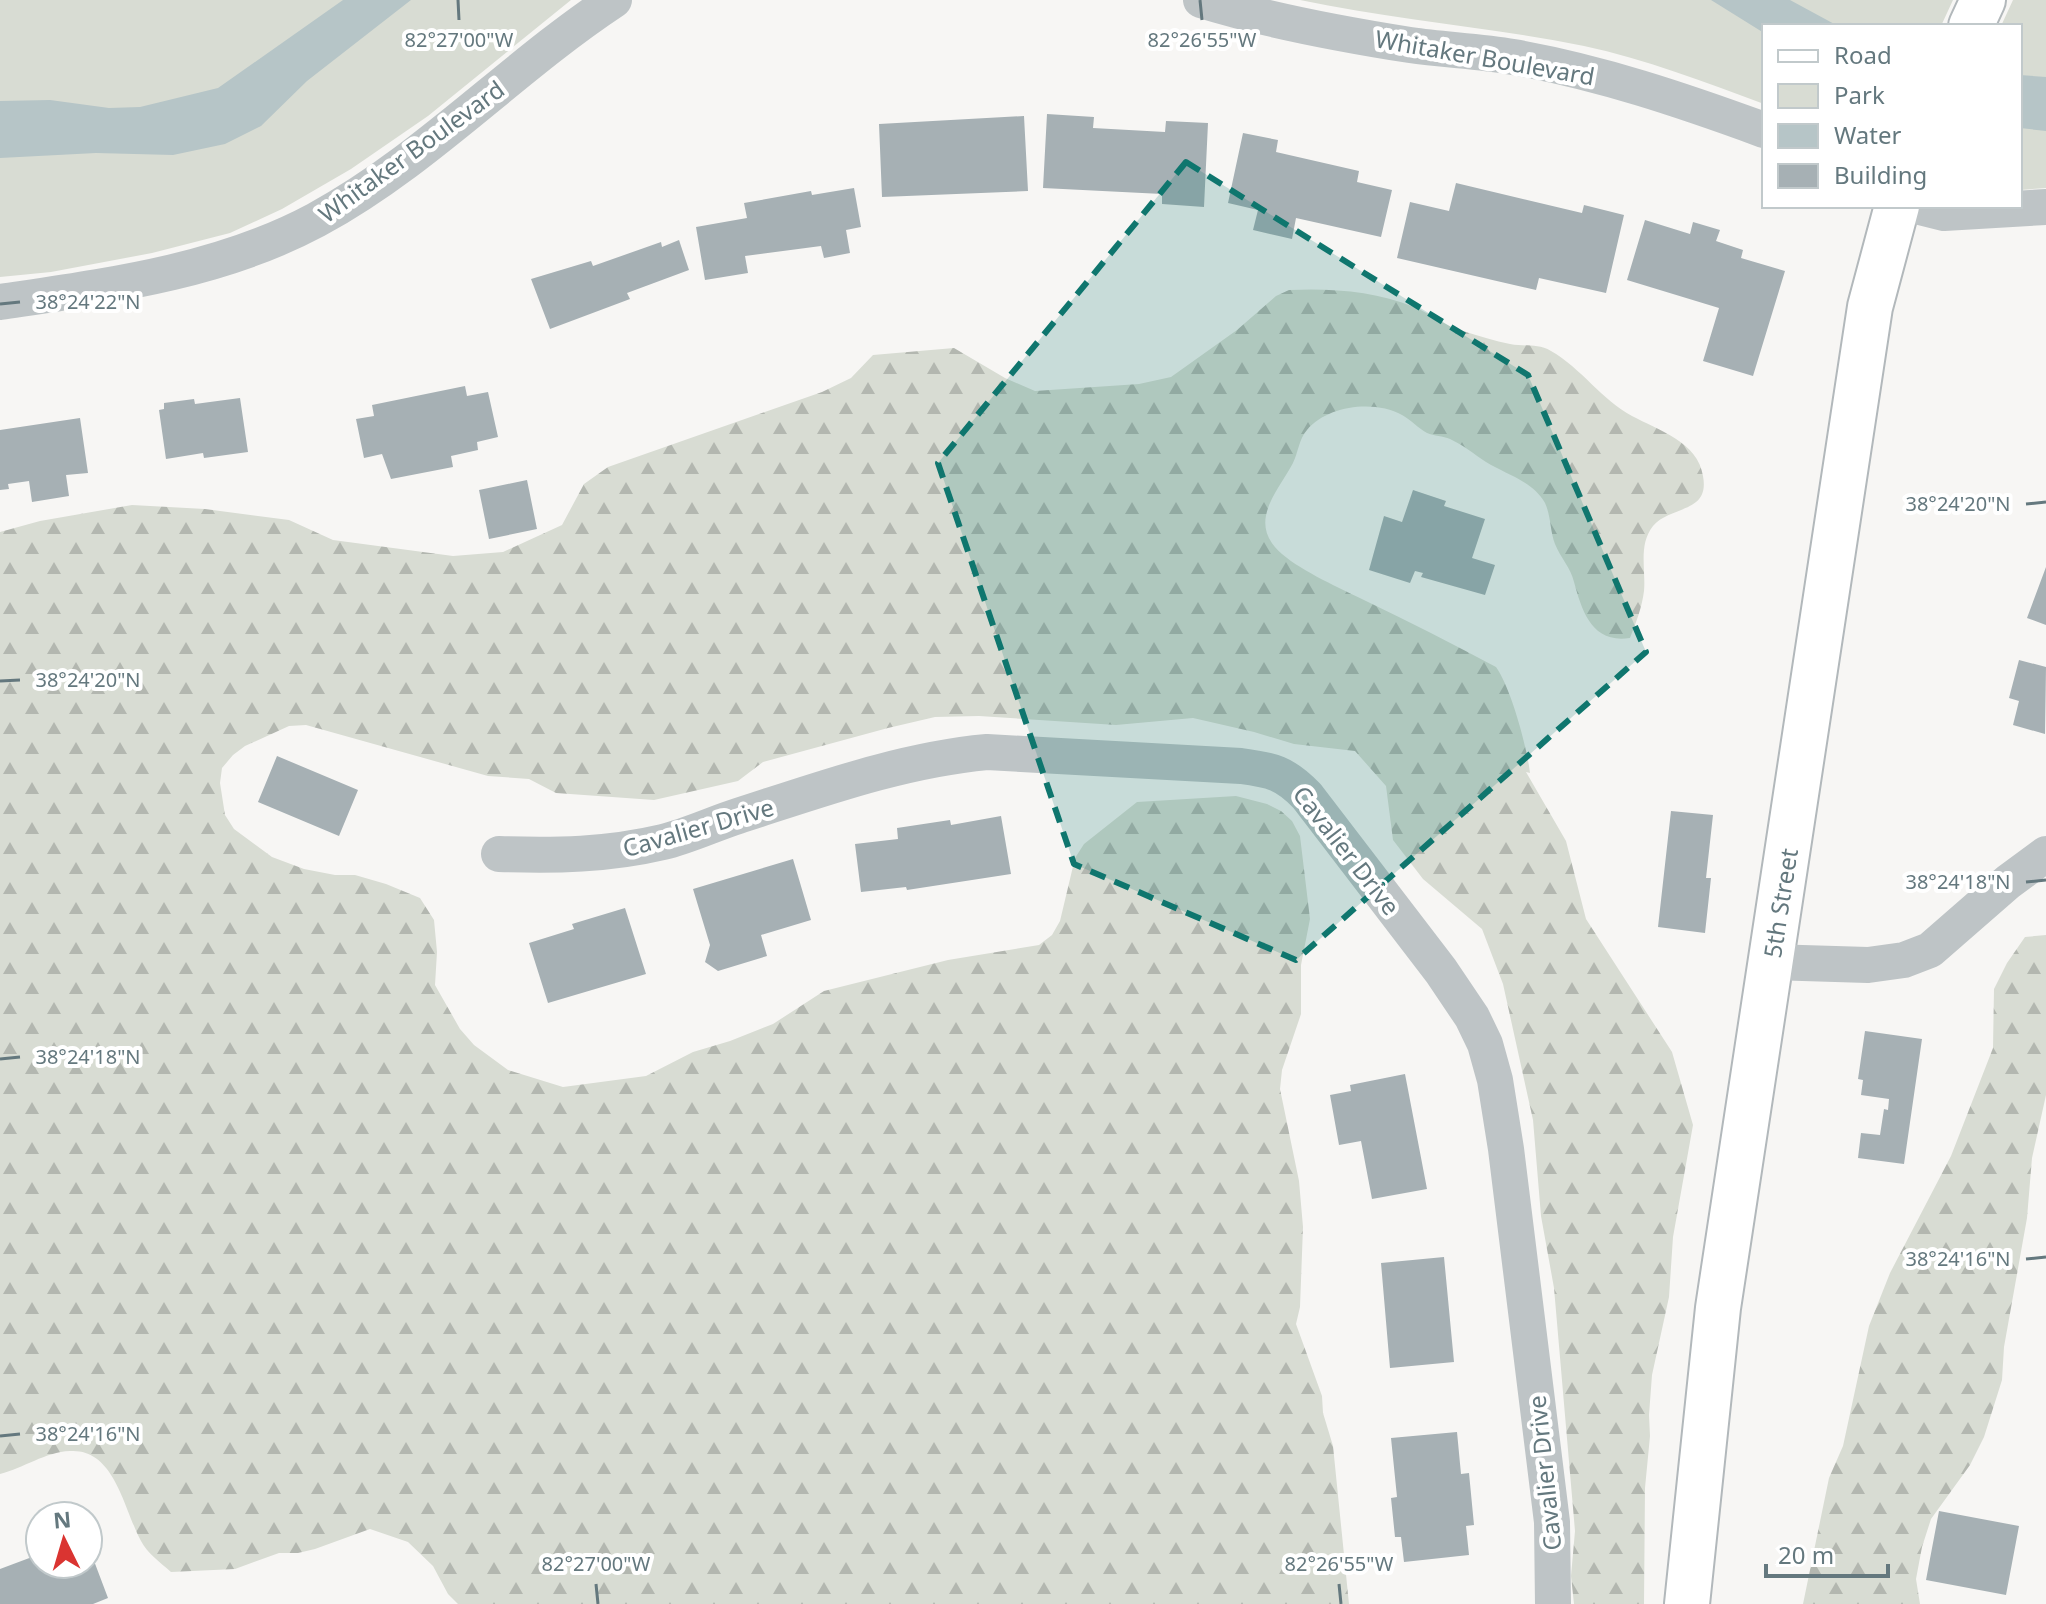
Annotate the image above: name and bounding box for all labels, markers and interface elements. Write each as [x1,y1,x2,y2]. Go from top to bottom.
street label: Whitaker Boulevard [1373,21,1597,93]
legend [1762,24,2022,208]
text: 82°27'00"W [405,26,514,53]
text: 82°26'55"W [1148,26,1257,53]
text: Road [1834,38,1892,71]
street label: Whitaker Boulevard [311,72,511,230]
text: Park [1834,78,1885,111]
text: Water [1834,118,1902,151]
text: Building [1834,158,1927,191]
text: 38°24'22"N [35,288,141,315]
text: 38°24'20"N [1905,490,2011,517]
text: 38°24'20"N [35,666,141,693]
street label: Cavalier Drive [1286,778,1408,922]
street label: Cavalier Drive [619,790,777,864]
street label: 5th Street [1755,846,1805,960]
text: 38°24'18"N [1905,868,2011,895]
text: 38°24'18"N [35,1043,141,1070]
text: 38°24'16"N [1905,1245,2011,1272]
street label: Cavalier Drive [1519,1394,1569,1552]
text: 38°24'16"N [35,1420,141,1447]
north arrow [24,1500,104,1580]
text: N [52,1503,72,1535]
scale bar [1766,1528,1888,1578]
text: 20 m [1778,1538,1834,1571]
text: 82°27'00"W [542,1550,651,1577]
text: 82°26'55"W [1285,1550,1394,1577]

